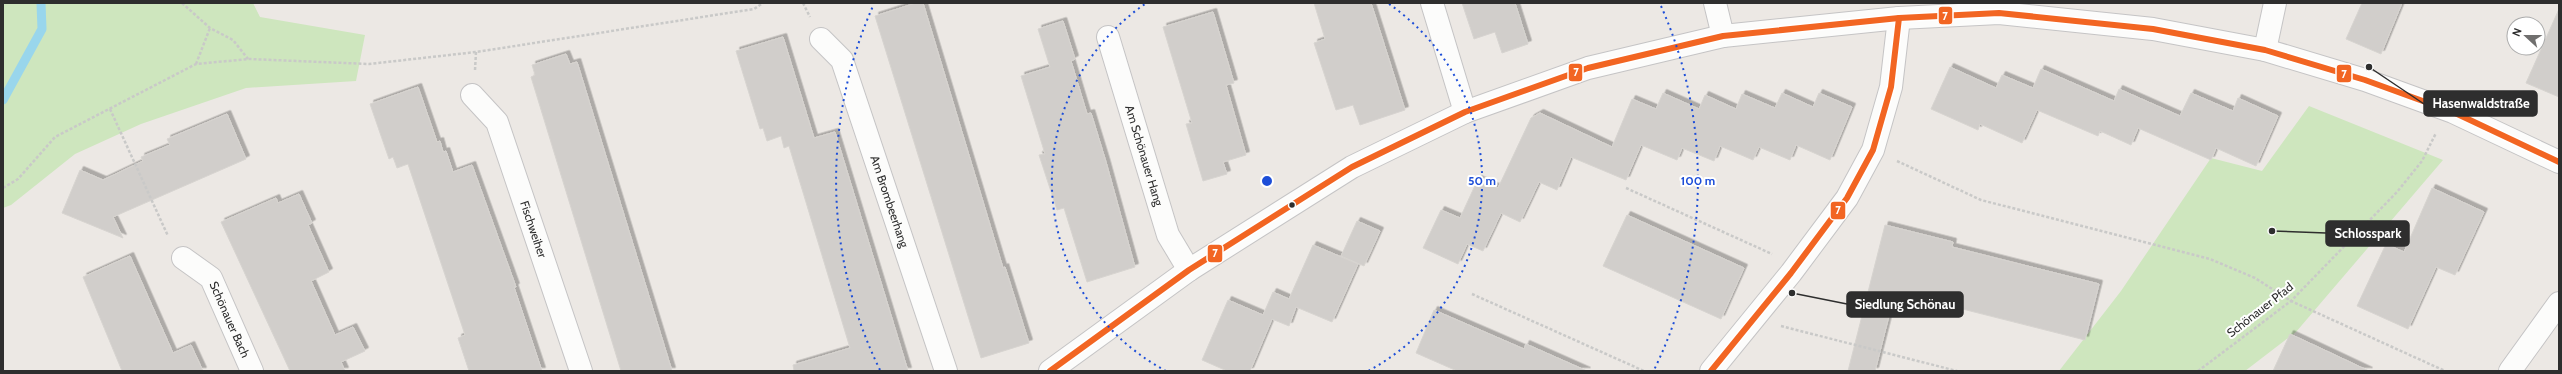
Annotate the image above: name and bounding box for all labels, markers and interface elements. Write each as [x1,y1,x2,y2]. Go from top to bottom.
line badge: 7 [1938,6,1953,25]
text: 7 [1942,9,1948,23]
north arrow [2506,16,2546,56]
text: N [2509,26,2525,38]
line badge: 7 [1568,63,1583,82]
line badge: 7 [2336,64,2352,83]
text: 7 [1573,65,1579,79]
text: 7 [2341,67,2347,81]
callout: Hasenwaldstraße [2424,91,2537,116]
text: Hasenwaldstraße [2432,95,2530,111]
street label: Am Schönauer Hang [1122,103,1167,209]
street label: Am Brombeerhang [867,153,913,250]
text: 50 m [1468,173,1496,188]
text: 100 m [1681,173,1715,188]
centre of rings [1260,174,1274,188]
street label: Fischweiher [517,199,550,260]
unlabelled marker [1287,200,1297,210]
line badge: 7 [1830,201,1846,220]
text: 7 [1835,203,1841,217]
callout: Schlosspark [2326,221,2409,246]
text: Schlosspark [2335,225,2402,241]
line badge: 7 [1207,244,1223,263]
text: 7 [1212,246,1218,260]
street label: Schönauer Bach [206,279,253,360]
street label: Schönauer Pfad [2223,279,2296,340]
callout: Siedlung Schönau [1847,292,1963,317]
text: Siedlung Schönau [1855,296,1955,312]

